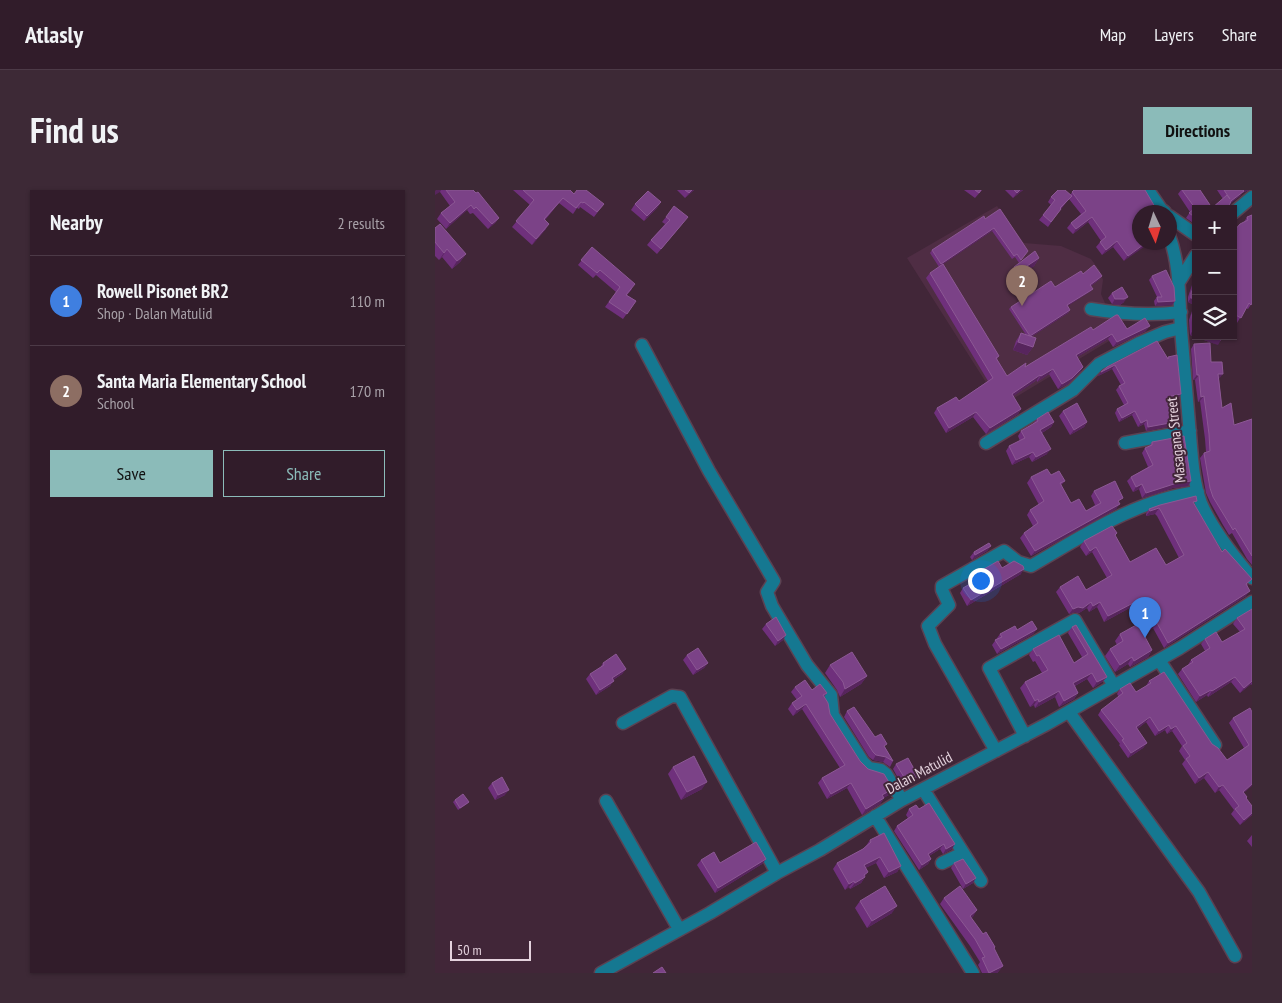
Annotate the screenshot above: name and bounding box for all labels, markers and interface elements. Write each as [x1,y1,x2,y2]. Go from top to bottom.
text: Atlasly [25,19,83,50]
text: Map [1100,23,1126,46]
text: Layers [1154,23,1194,46]
text: Share [1222,23,1257,46]
text: Find us [30,107,119,153]
button: Directions [1143,107,1252,154]
north arrow [1132,205,1177,250]
map controls [1192,205,1237,340]
button: + [1192,205,1237,250]
text: Nearby [50,209,103,236]
text: 2 results [338,213,385,233]
button: − [1192,250,1237,295]
pin: 2 [1006,265,1038,306]
text: Rowell Pisonet BR2 [97,279,229,303]
text: 1 [62,291,70,311]
text: 110 m [350,291,385,311]
button: layers [1192,295,1237,340]
text: Shop · Dalan Matulid [97,303,212,323]
text: Santa Maria Elementary School [97,369,306,393]
text: 2 [62,381,70,401]
text: 170 m [350,381,385,401]
text: School [97,393,134,413]
street label: Masagana Street [1162,396,1189,484]
button: Save [50,450,213,497]
button: Share [223,450,385,497]
your location [968,568,994,594]
pin: 1 [1129,597,1161,638]
street label: Dalan Matulid [882,747,955,798]
scale bar [450,938,531,961]
text: 50 m [457,941,482,959]

